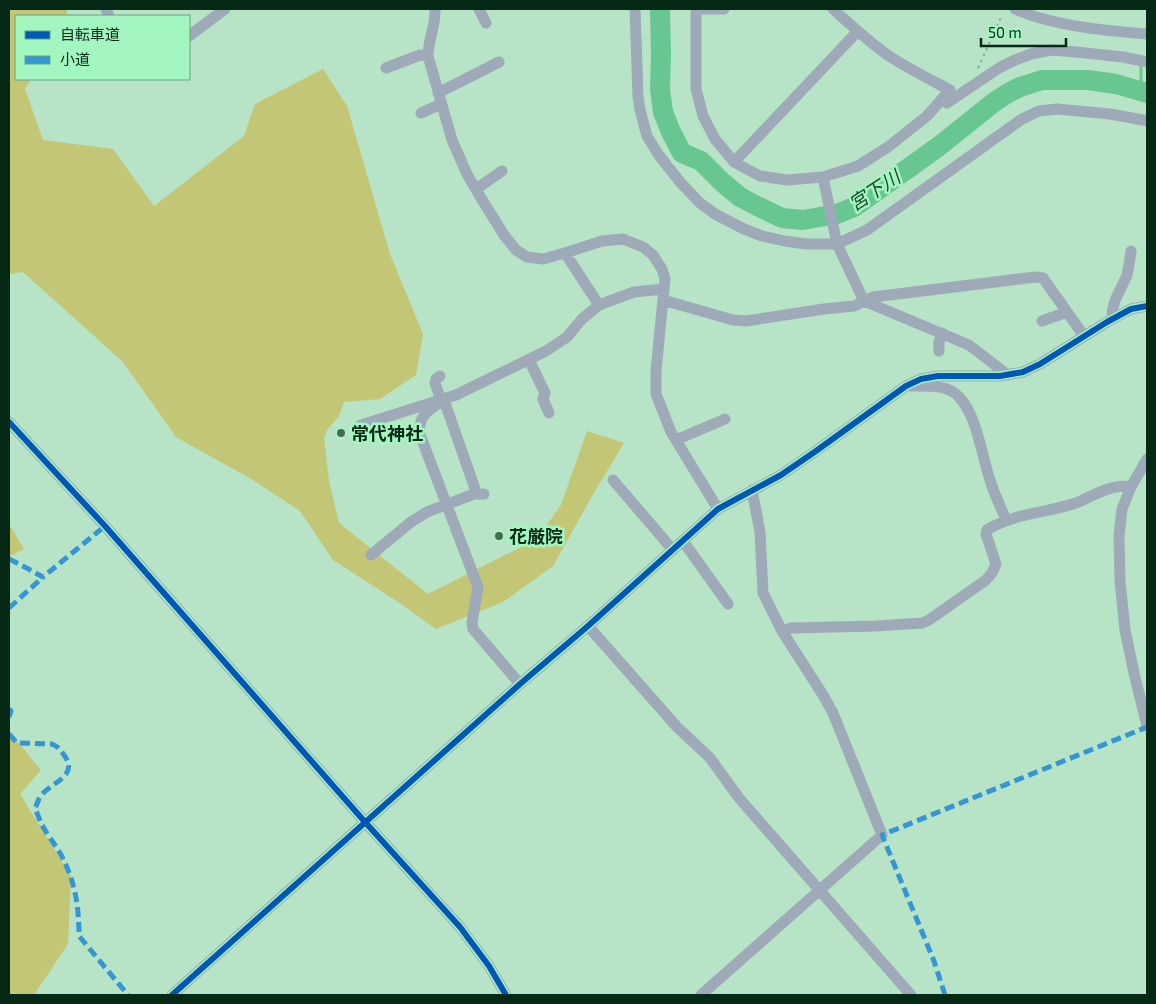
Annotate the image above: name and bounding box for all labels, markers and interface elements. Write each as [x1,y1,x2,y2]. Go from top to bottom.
legend [15,15,190,80]
scale bar [981,15,1066,47]
text: 50 m [988,23,1022,41]
text: 自転車道 [60,25,120,43]
text: 小道 [60,50,90,68]
water label: 宮下川 [844,164,906,215]
place label: 常代神社 [351,422,423,444]
marker: 常代神社 [335,427,347,439]
place label: 花厳院 [509,525,563,547]
marker: 花厳院 [493,530,505,542]

